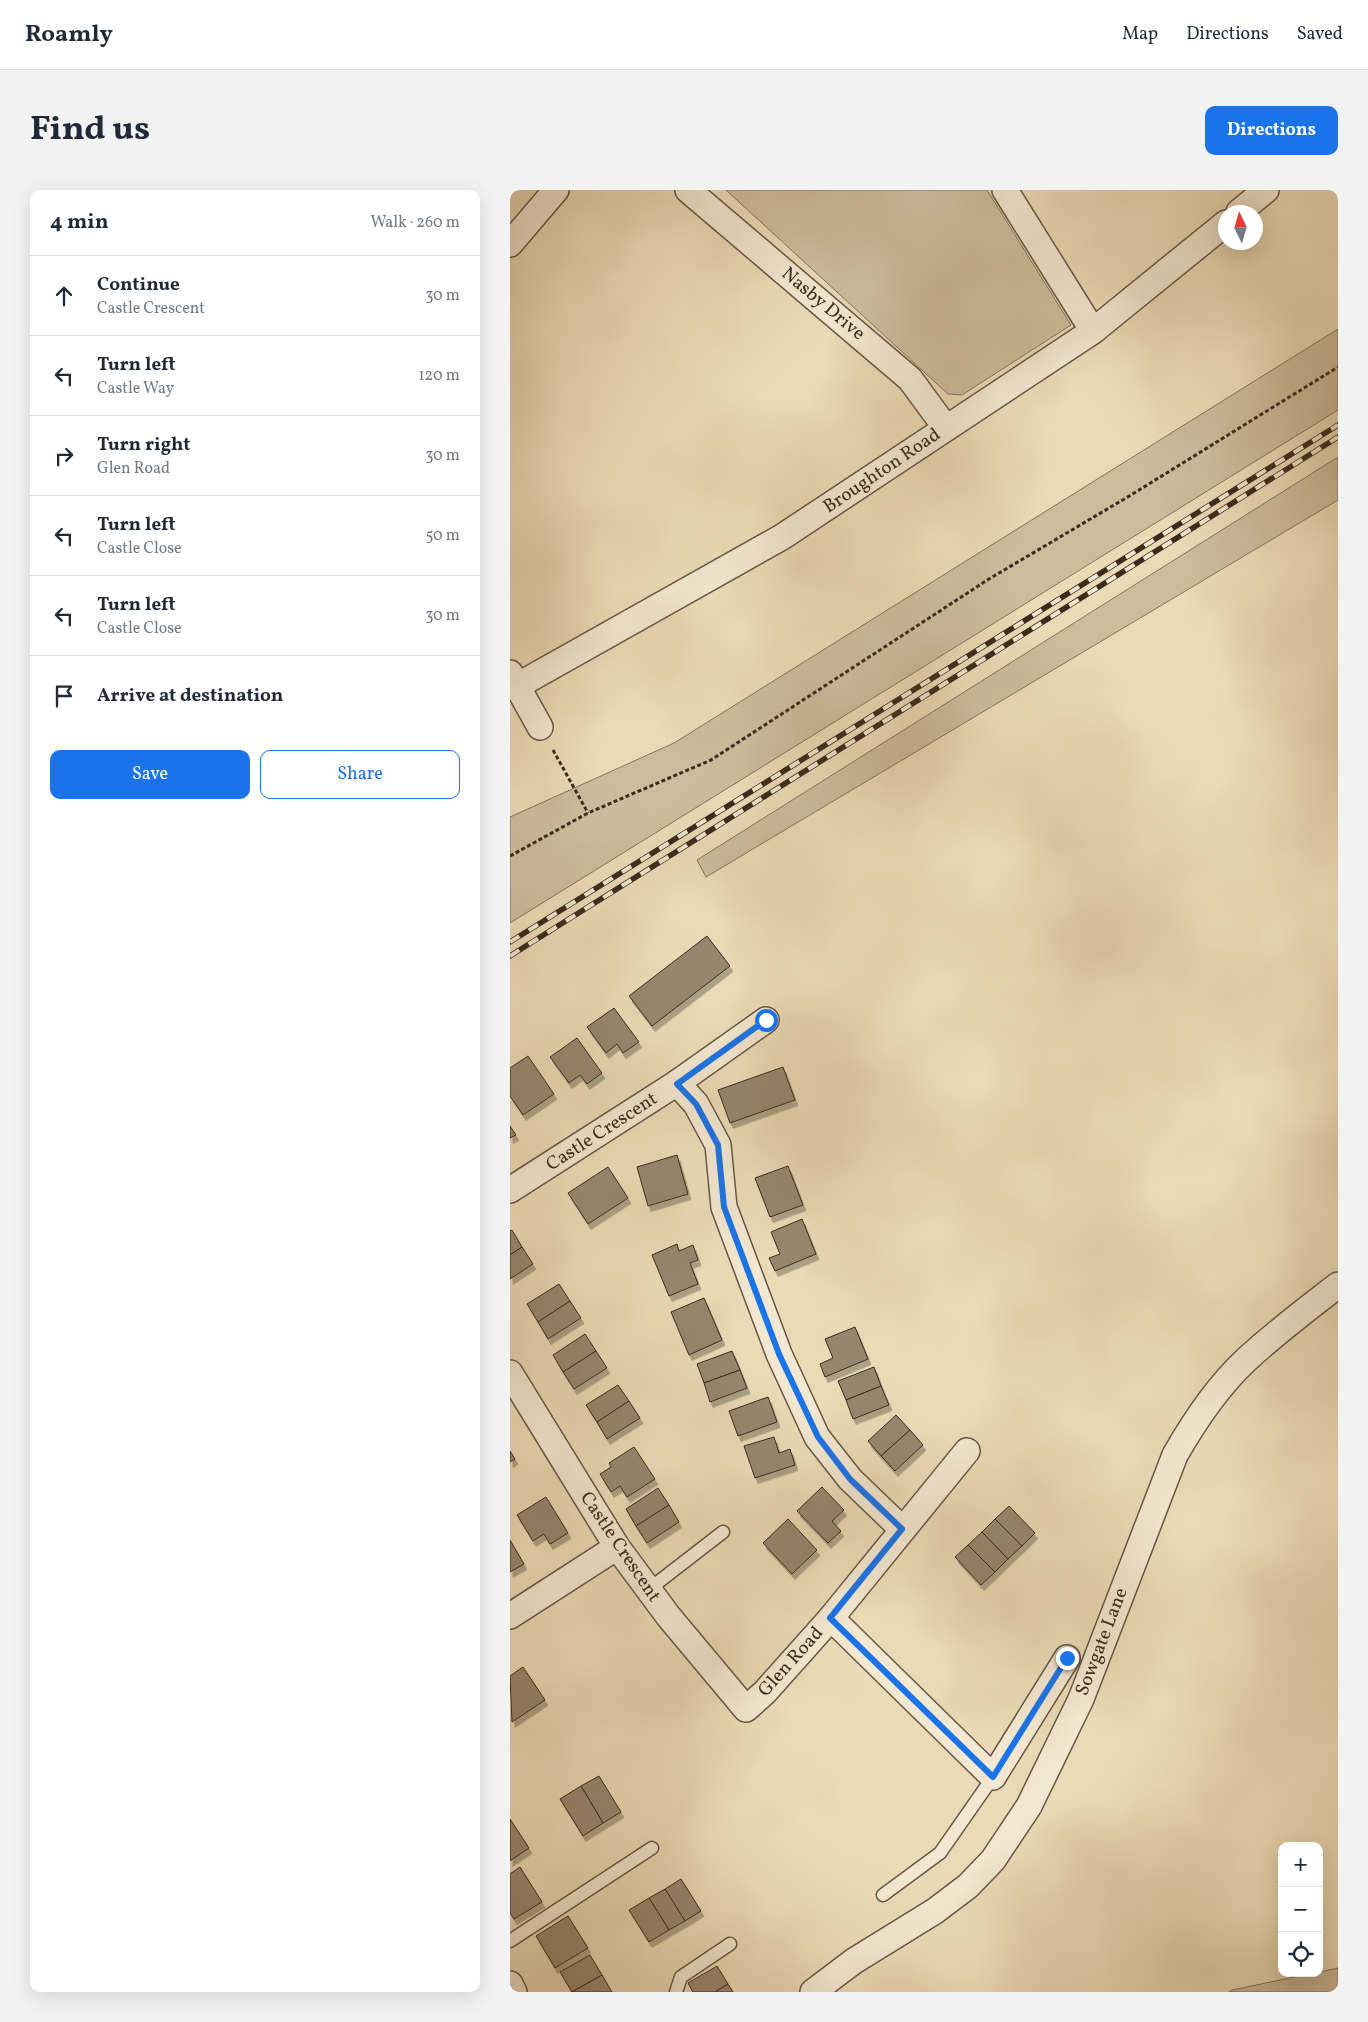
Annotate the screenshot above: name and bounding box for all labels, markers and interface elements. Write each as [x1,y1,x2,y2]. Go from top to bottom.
text: Roamly [25,18,113,52]
text: Map [1122,22,1158,47]
text: Directions [1186,22,1269,47]
text: Saved [1297,22,1343,47]
text: Find us [30,106,150,154]
button: Directions [1205,106,1338,155]
north arrow [1218,205,1263,250]
text: 4 min [50,208,109,237]
text: Walk · 260 m [370,212,460,234]
street label: Nasby Drive [776,261,870,347]
text: Continue [97,272,180,298]
icon: ahead [50,282,78,310]
text: 30 m [425,285,460,307]
text: Castle Crescent [97,298,205,320]
text: Turn left [97,352,176,378]
icon: left [50,362,78,390]
text: 120 m [418,365,460,387]
text: Castle Way [97,378,174,400]
street label: Broughton Road [818,422,946,520]
text: Turn right [97,432,190,458]
icon: right [50,442,78,470]
text: 30 m [425,445,460,467]
text: Glen Road [97,458,170,480]
text: Turn left [97,512,176,538]
icon: left [50,522,78,550]
text: 50 m [426,525,460,547]
text: Castle Close [97,538,182,560]
text: Turn left [97,592,176,618]
icon: left [50,602,78,630]
text: 30 m [425,605,460,627]
text: Castle Close [97,618,182,640]
icon: arrive [50,682,78,710]
text: Arrive at destination [97,683,283,709]
button: Save [50,750,250,799]
button: Share [260,750,460,799]
route start [755,1009,778,1032]
street label: Castle Crescent [541,1086,663,1178]
street label: Castle Crescent [573,1487,667,1608]
street label: Sowgate Lane [1069,1584,1135,1700]
street label: Glen Road [752,1621,830,1703]
route end [1056,1647,1079,1670]
map controls [1278,1842,1323,1977]
button: + [1278,1842,1323,1887]
button: − [1278,1887,1323,1932]
button: locate [1278,1932,1323,1977]

